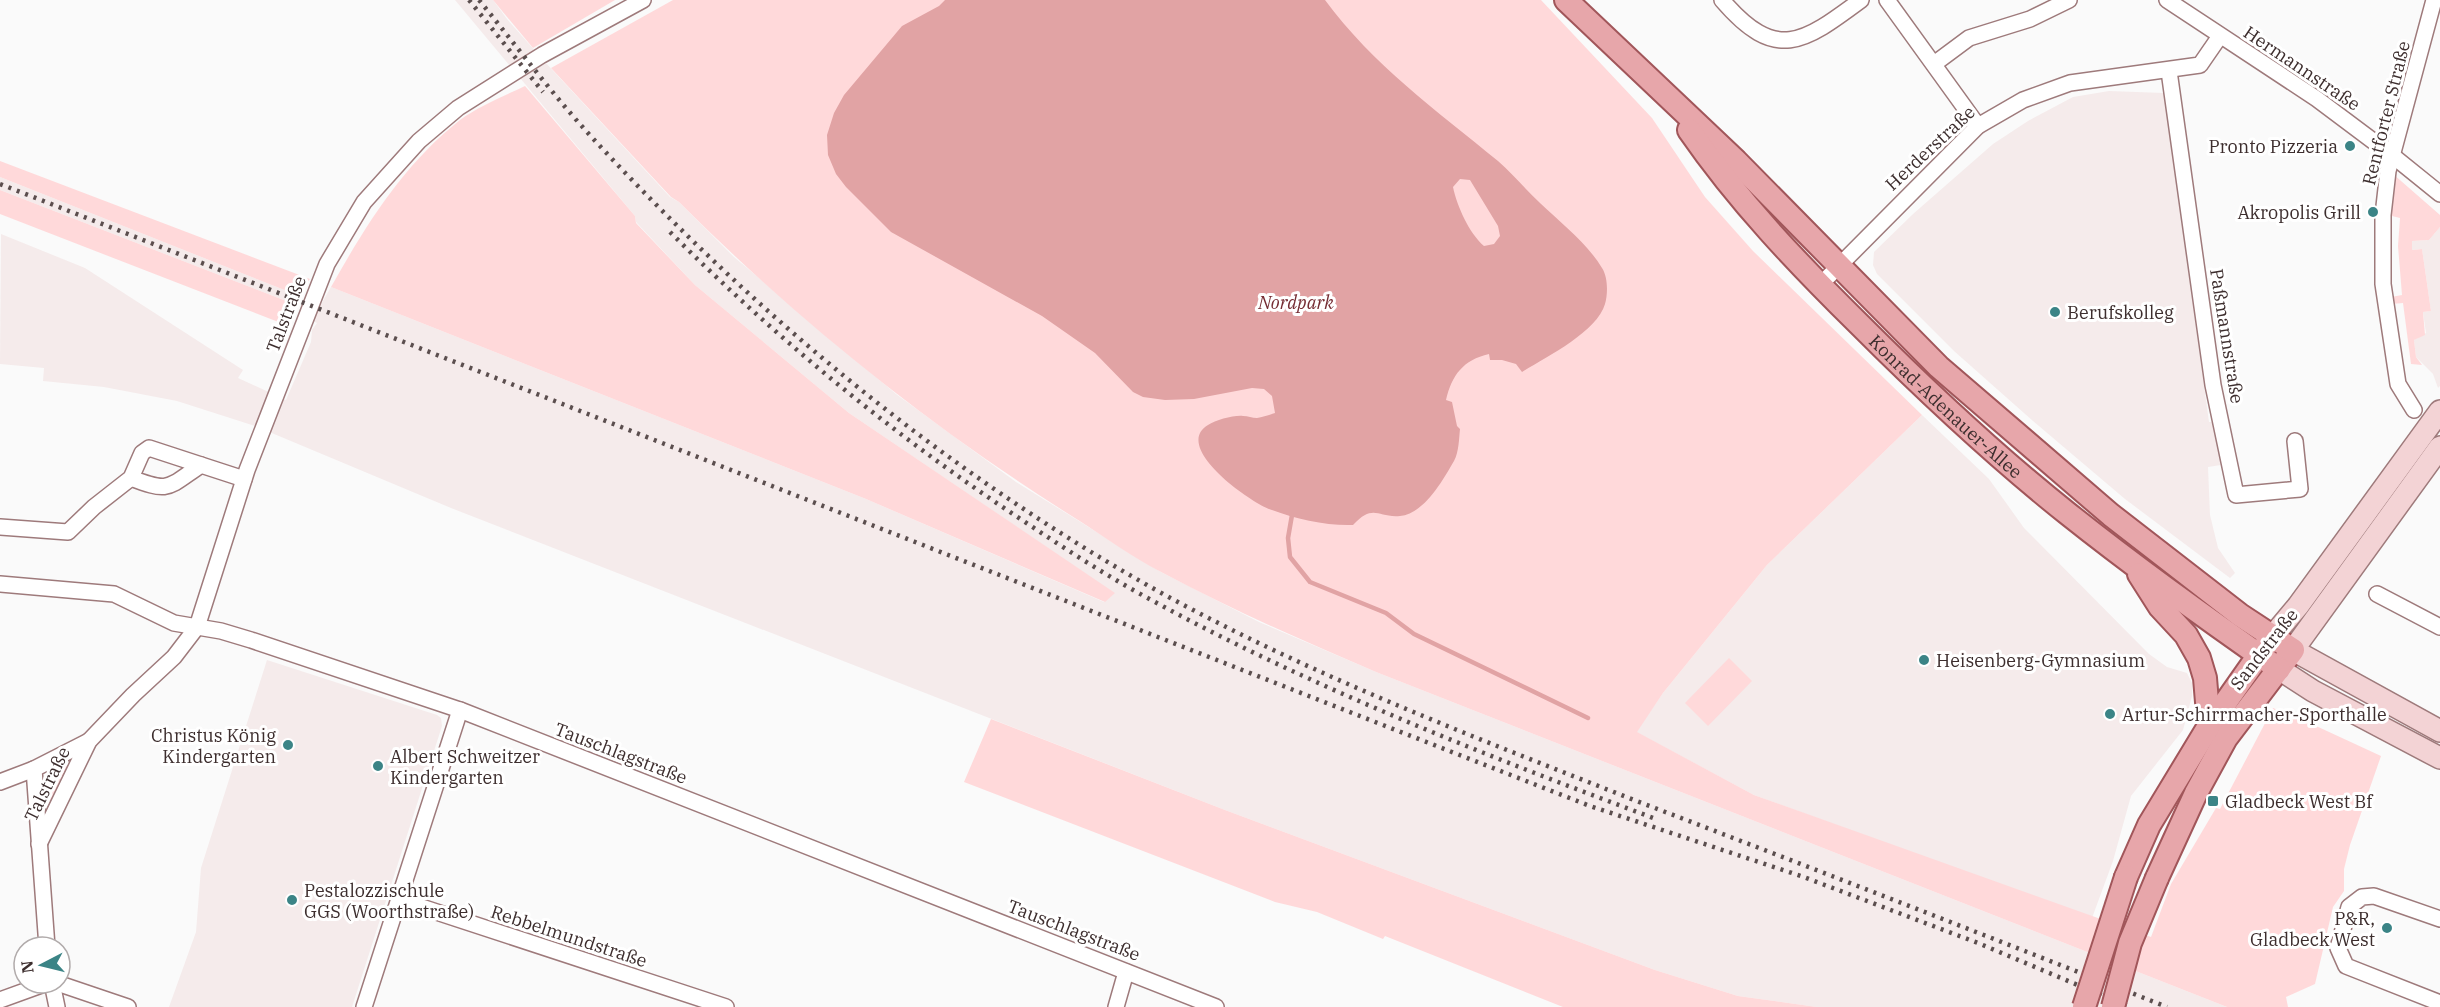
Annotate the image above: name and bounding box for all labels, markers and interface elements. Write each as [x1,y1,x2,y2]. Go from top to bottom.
street label: Hermannstraße [2239,21,2365,115]
street label: Rentforter Straße [2357,39,2415,187]
street label: Herderstraße [1880,101,1980,195]
place label: Pronto Pizzeria [2208,135,2338,158]
marker: Pronto Pizzeria [2343,139,2357,153]
place label: Akropolis Grill [2237,201,2361,224]
marker: Akropolis Grill [2366,205,2380,219]
street label: Paßmannstraße [2205,267,2249,405]
street label: Talstraße [261,272,311,356]
park label: Nordpark [1257,291,1334,314]
place label: Berufskolleg [2067,301,2174,324]
marker: Berufskolleg [2048,305,2062,319]
street label: Konrad-Adenauer-Allee [1865,329,2027,483]
street label: Sandstraße [2225,604,2303,694]
place label: Heisenberg-Gymnasium [1936,649,2145,672]
marker: Heisenberg-Gymnasium [1917,653,1931,667]
place label: Artur-Schirrmacher-Sporthalle [2122,703,2387,726]
marker: Artur-Schirrmacher-Sporthalle [2103,707,2117,721]
street label: Tauschlagstraße [551,717,691,789]
place label: Christus König Kindergarten [151,724,276,768]
marker: Christus König Kindergarten [281,738,295,752]
street label: Talstraße [19,743,75,825]
place label: Albert Schweitzer Kindergarten [390,745,540,789]
marker: Albert Schweitzer Kindergarten [371,759,385,773]
place label: Gladbeck West Bf [2225,790,2374,813]
marker: Gladbeck West Bf [2206,794,2220,808]
place label: Pestalozzischule GGS (Woorthstraße) [304,879,474,923]
marker: Pestalozzischule GGS (Woorthstraße) [285,893,299,907]
street label: Tauschlagstraße [1004,894,1144,966]
street label: Rebbelmundstraße [488,900,650,972]
place label: P&R, Gladbeck West [2250,907,2375,951]
marker: P&R, Gladbeck West [2380,921,2394,935]
north arrow [12,935,72,995]
text: N [16,959,38,974]

